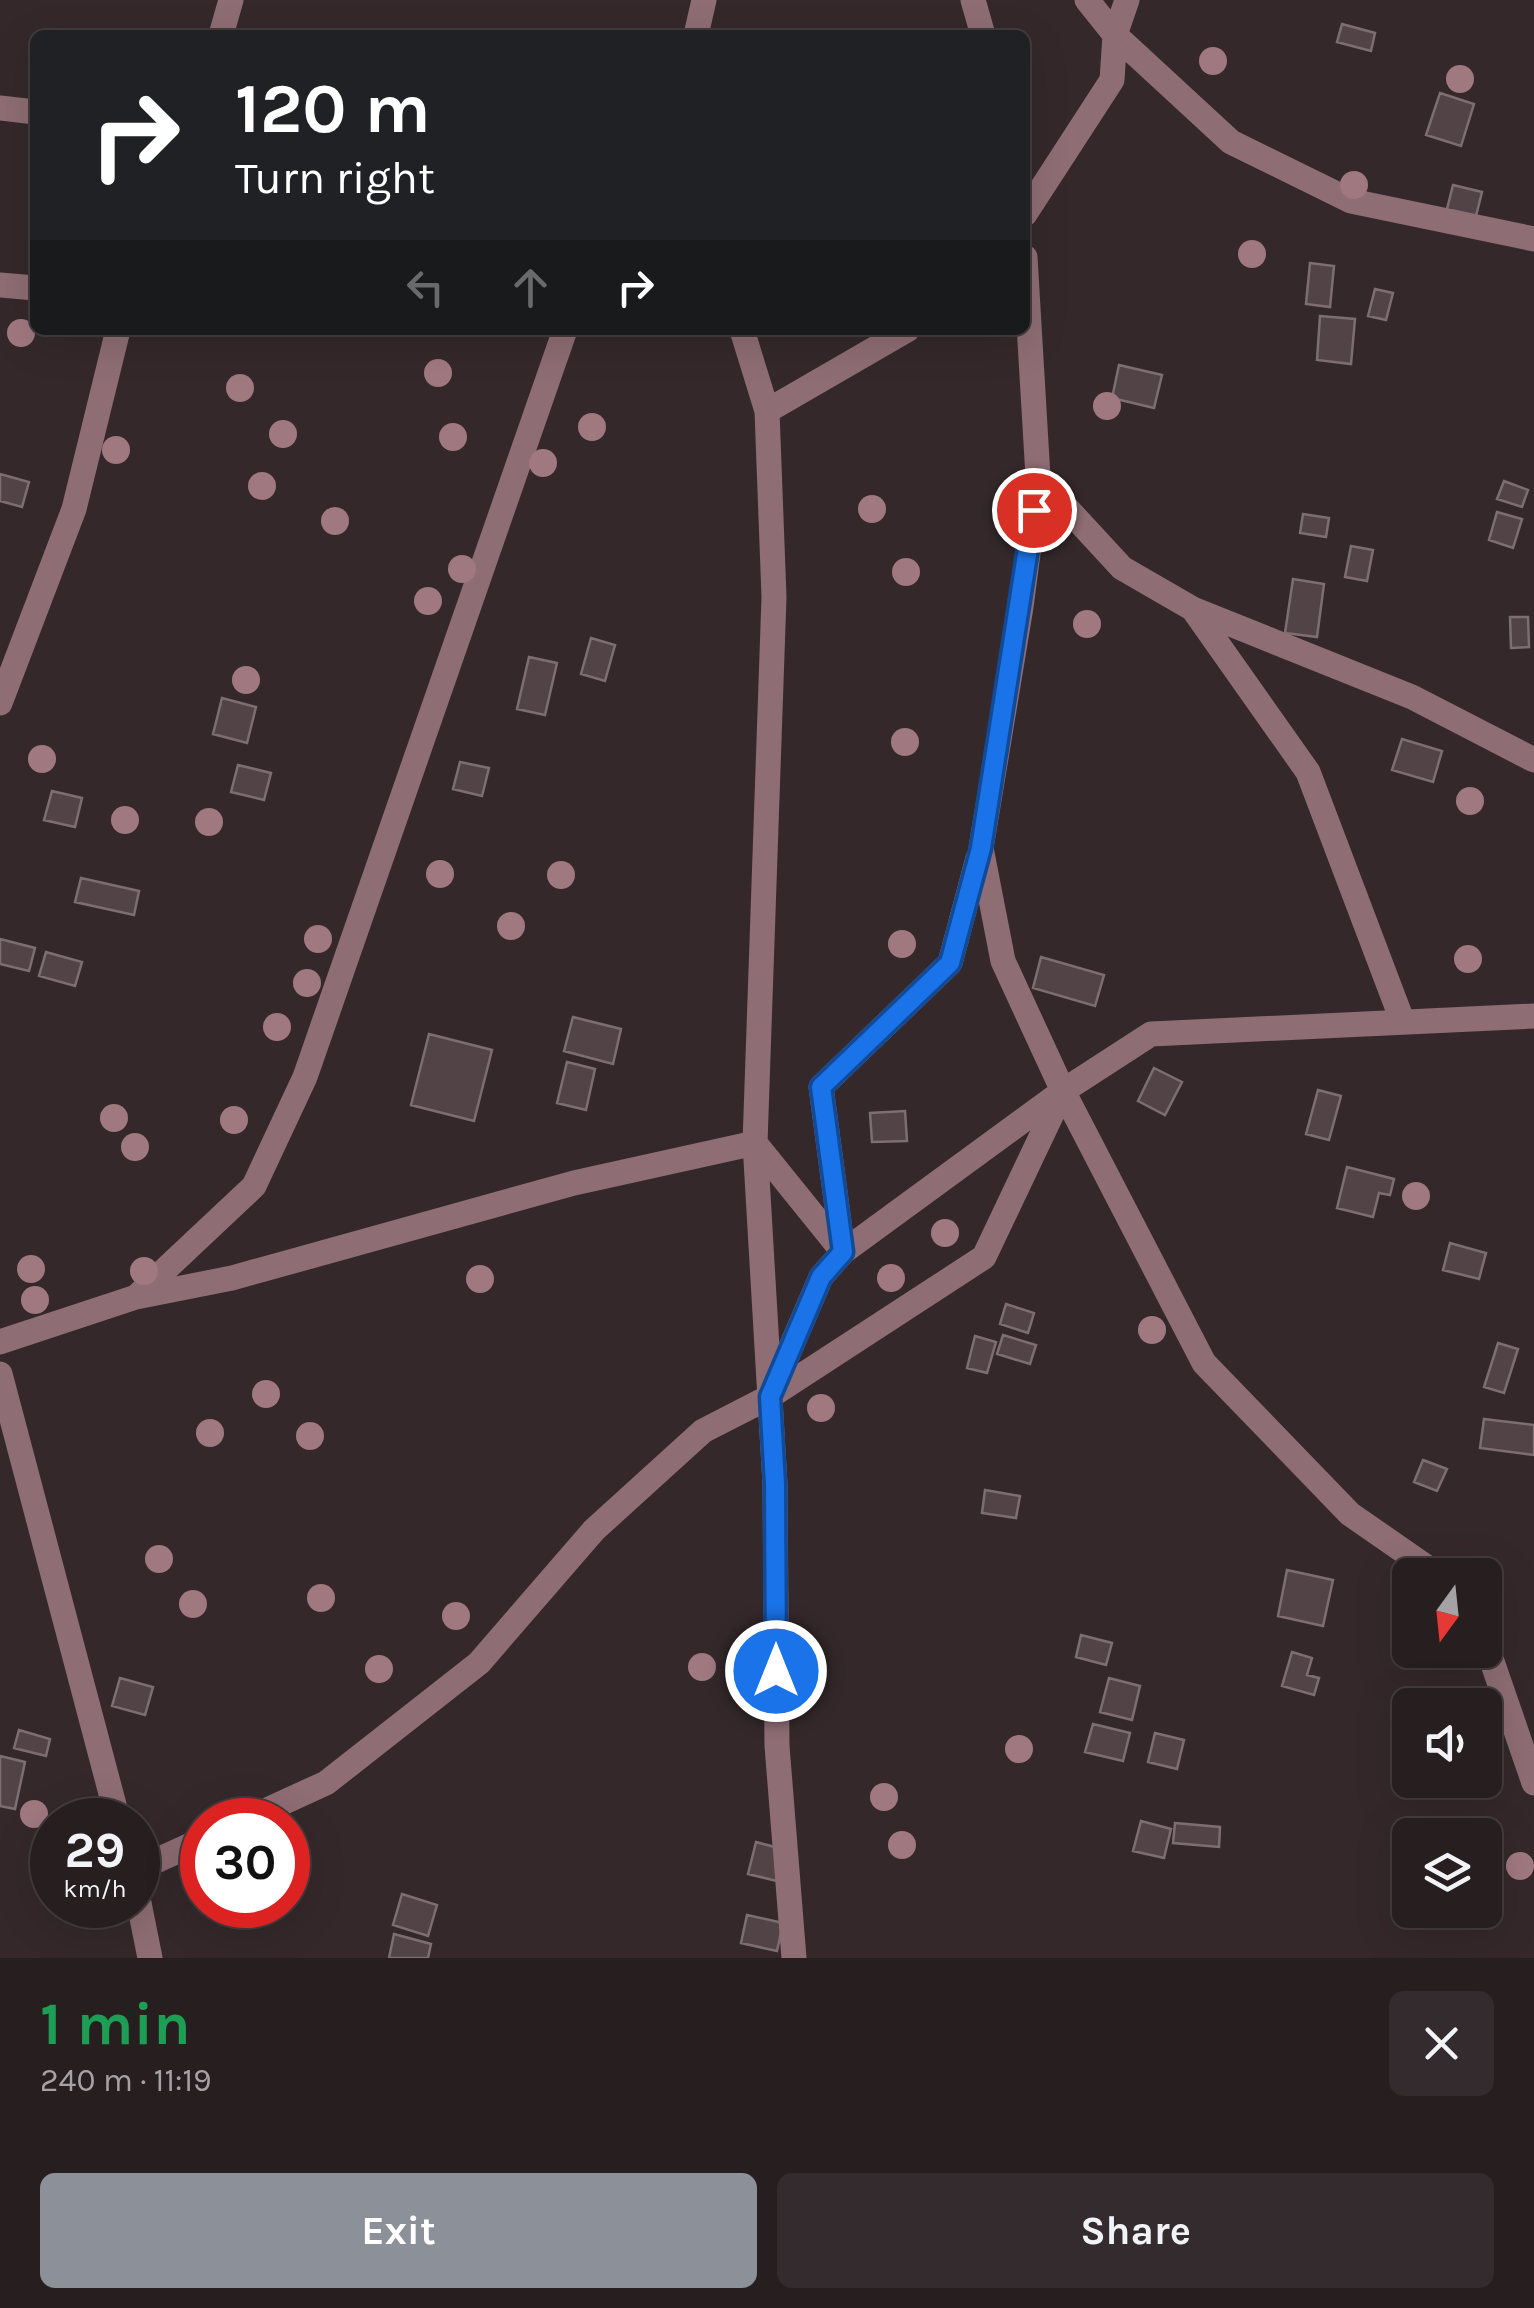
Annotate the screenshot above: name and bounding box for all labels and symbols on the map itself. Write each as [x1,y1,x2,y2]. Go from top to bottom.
pin [992,468,1077,553]
north arrow [1392,1558,1502,1668]
position arrow [724,1619,828,1723]
speed limit sign: 30 [180,1798,310,1928]

